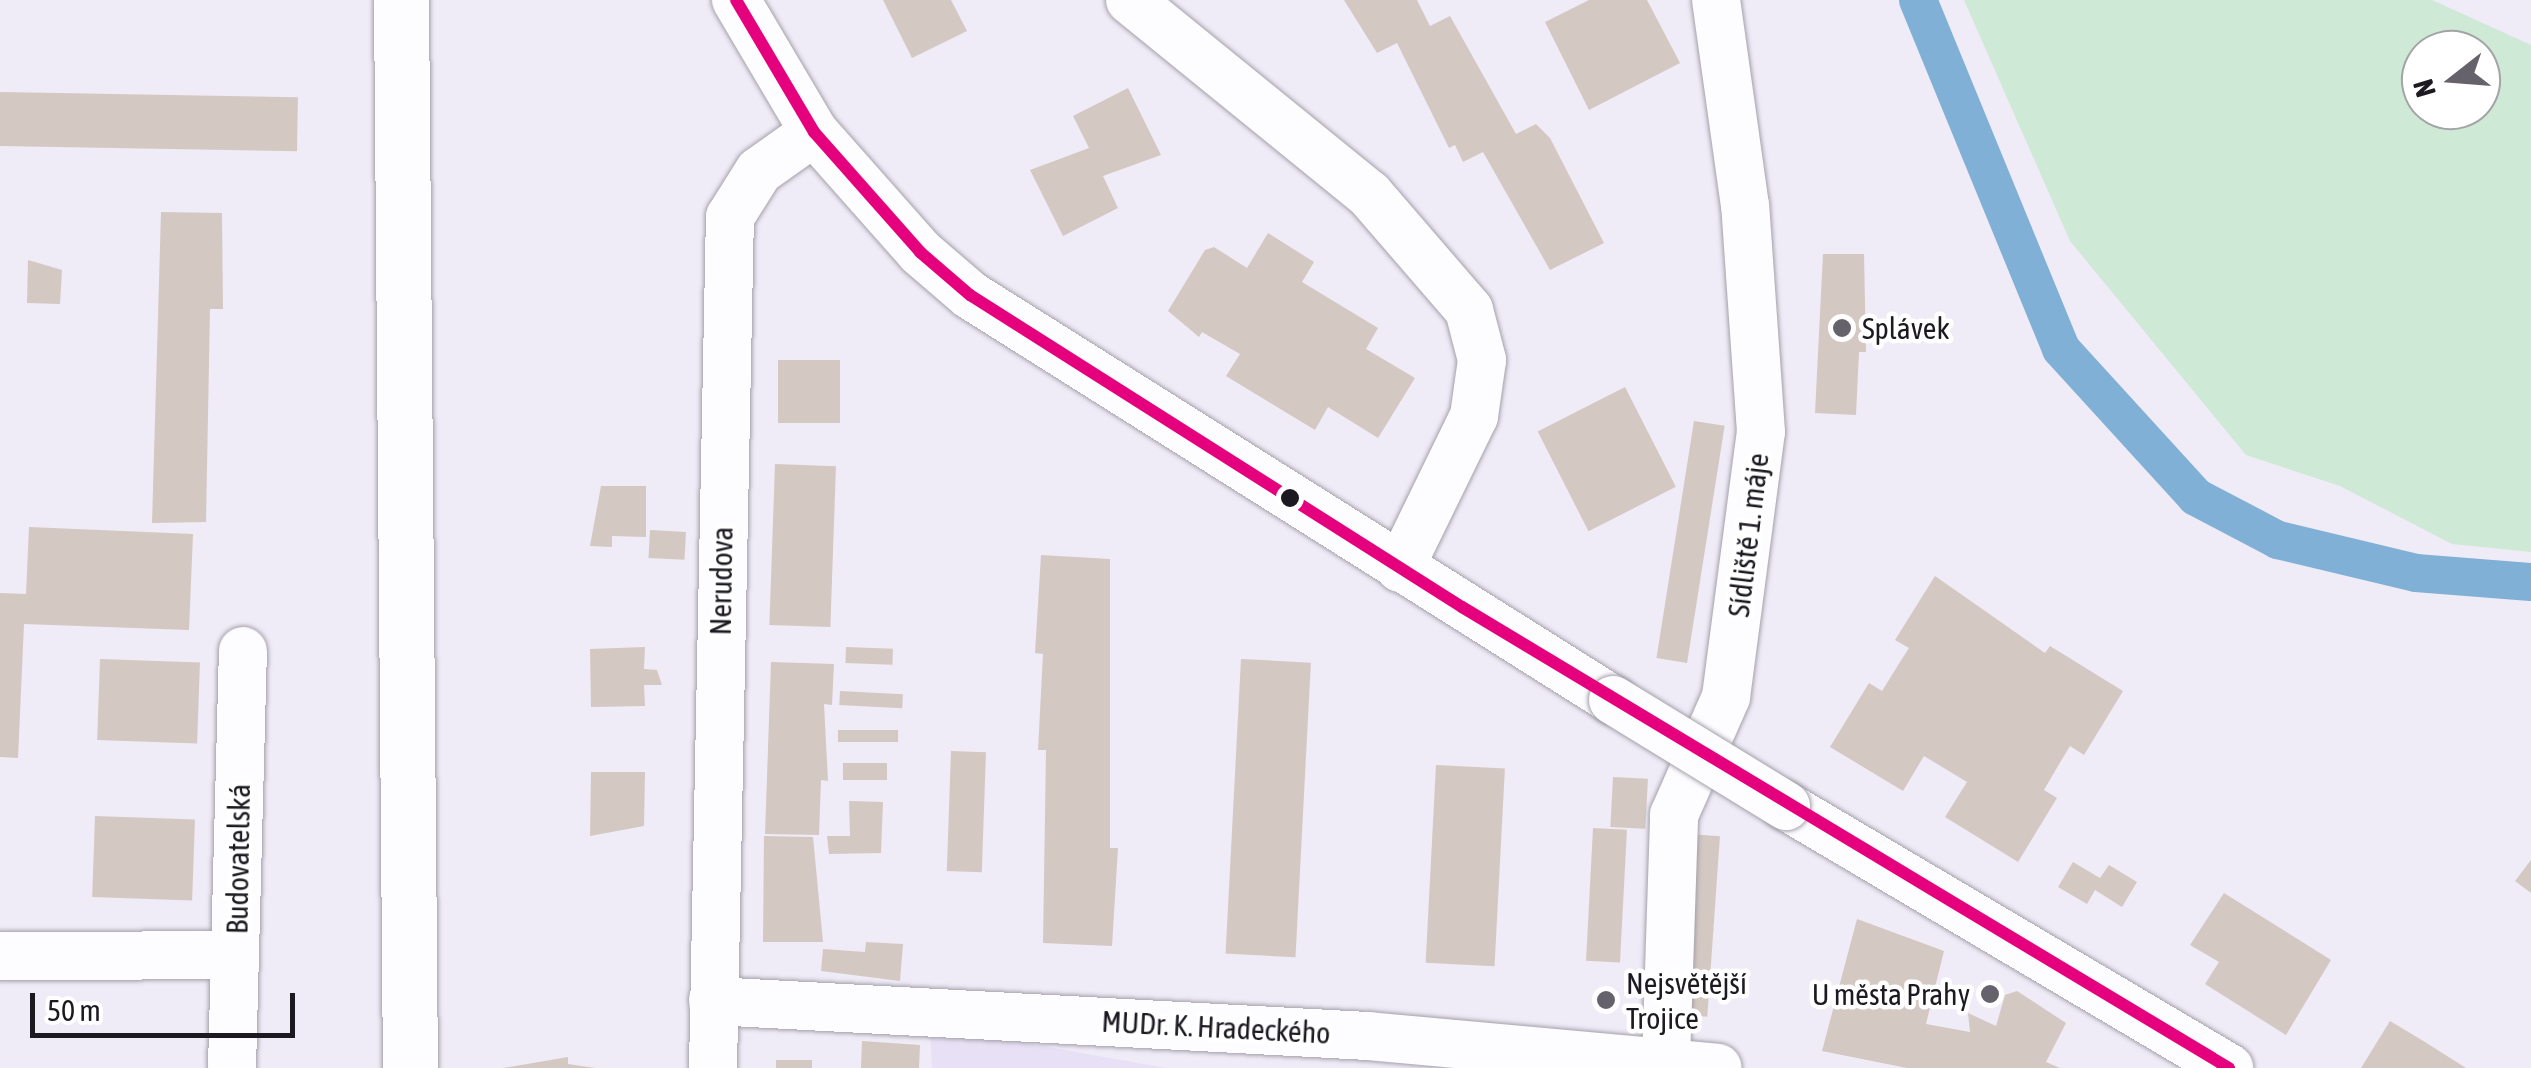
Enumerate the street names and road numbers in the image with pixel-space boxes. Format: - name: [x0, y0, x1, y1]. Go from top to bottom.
- street label: Sídliště 1. máje: [1720, 451, 1776, 619]
- street label: Nerudova: [702, 526, 740, 636]
- street label: Budovatelská: [219, 784, 257, 934]
- street label: MUDr. K. Hradeckého: [1101, 1003, 1331, 1051]

